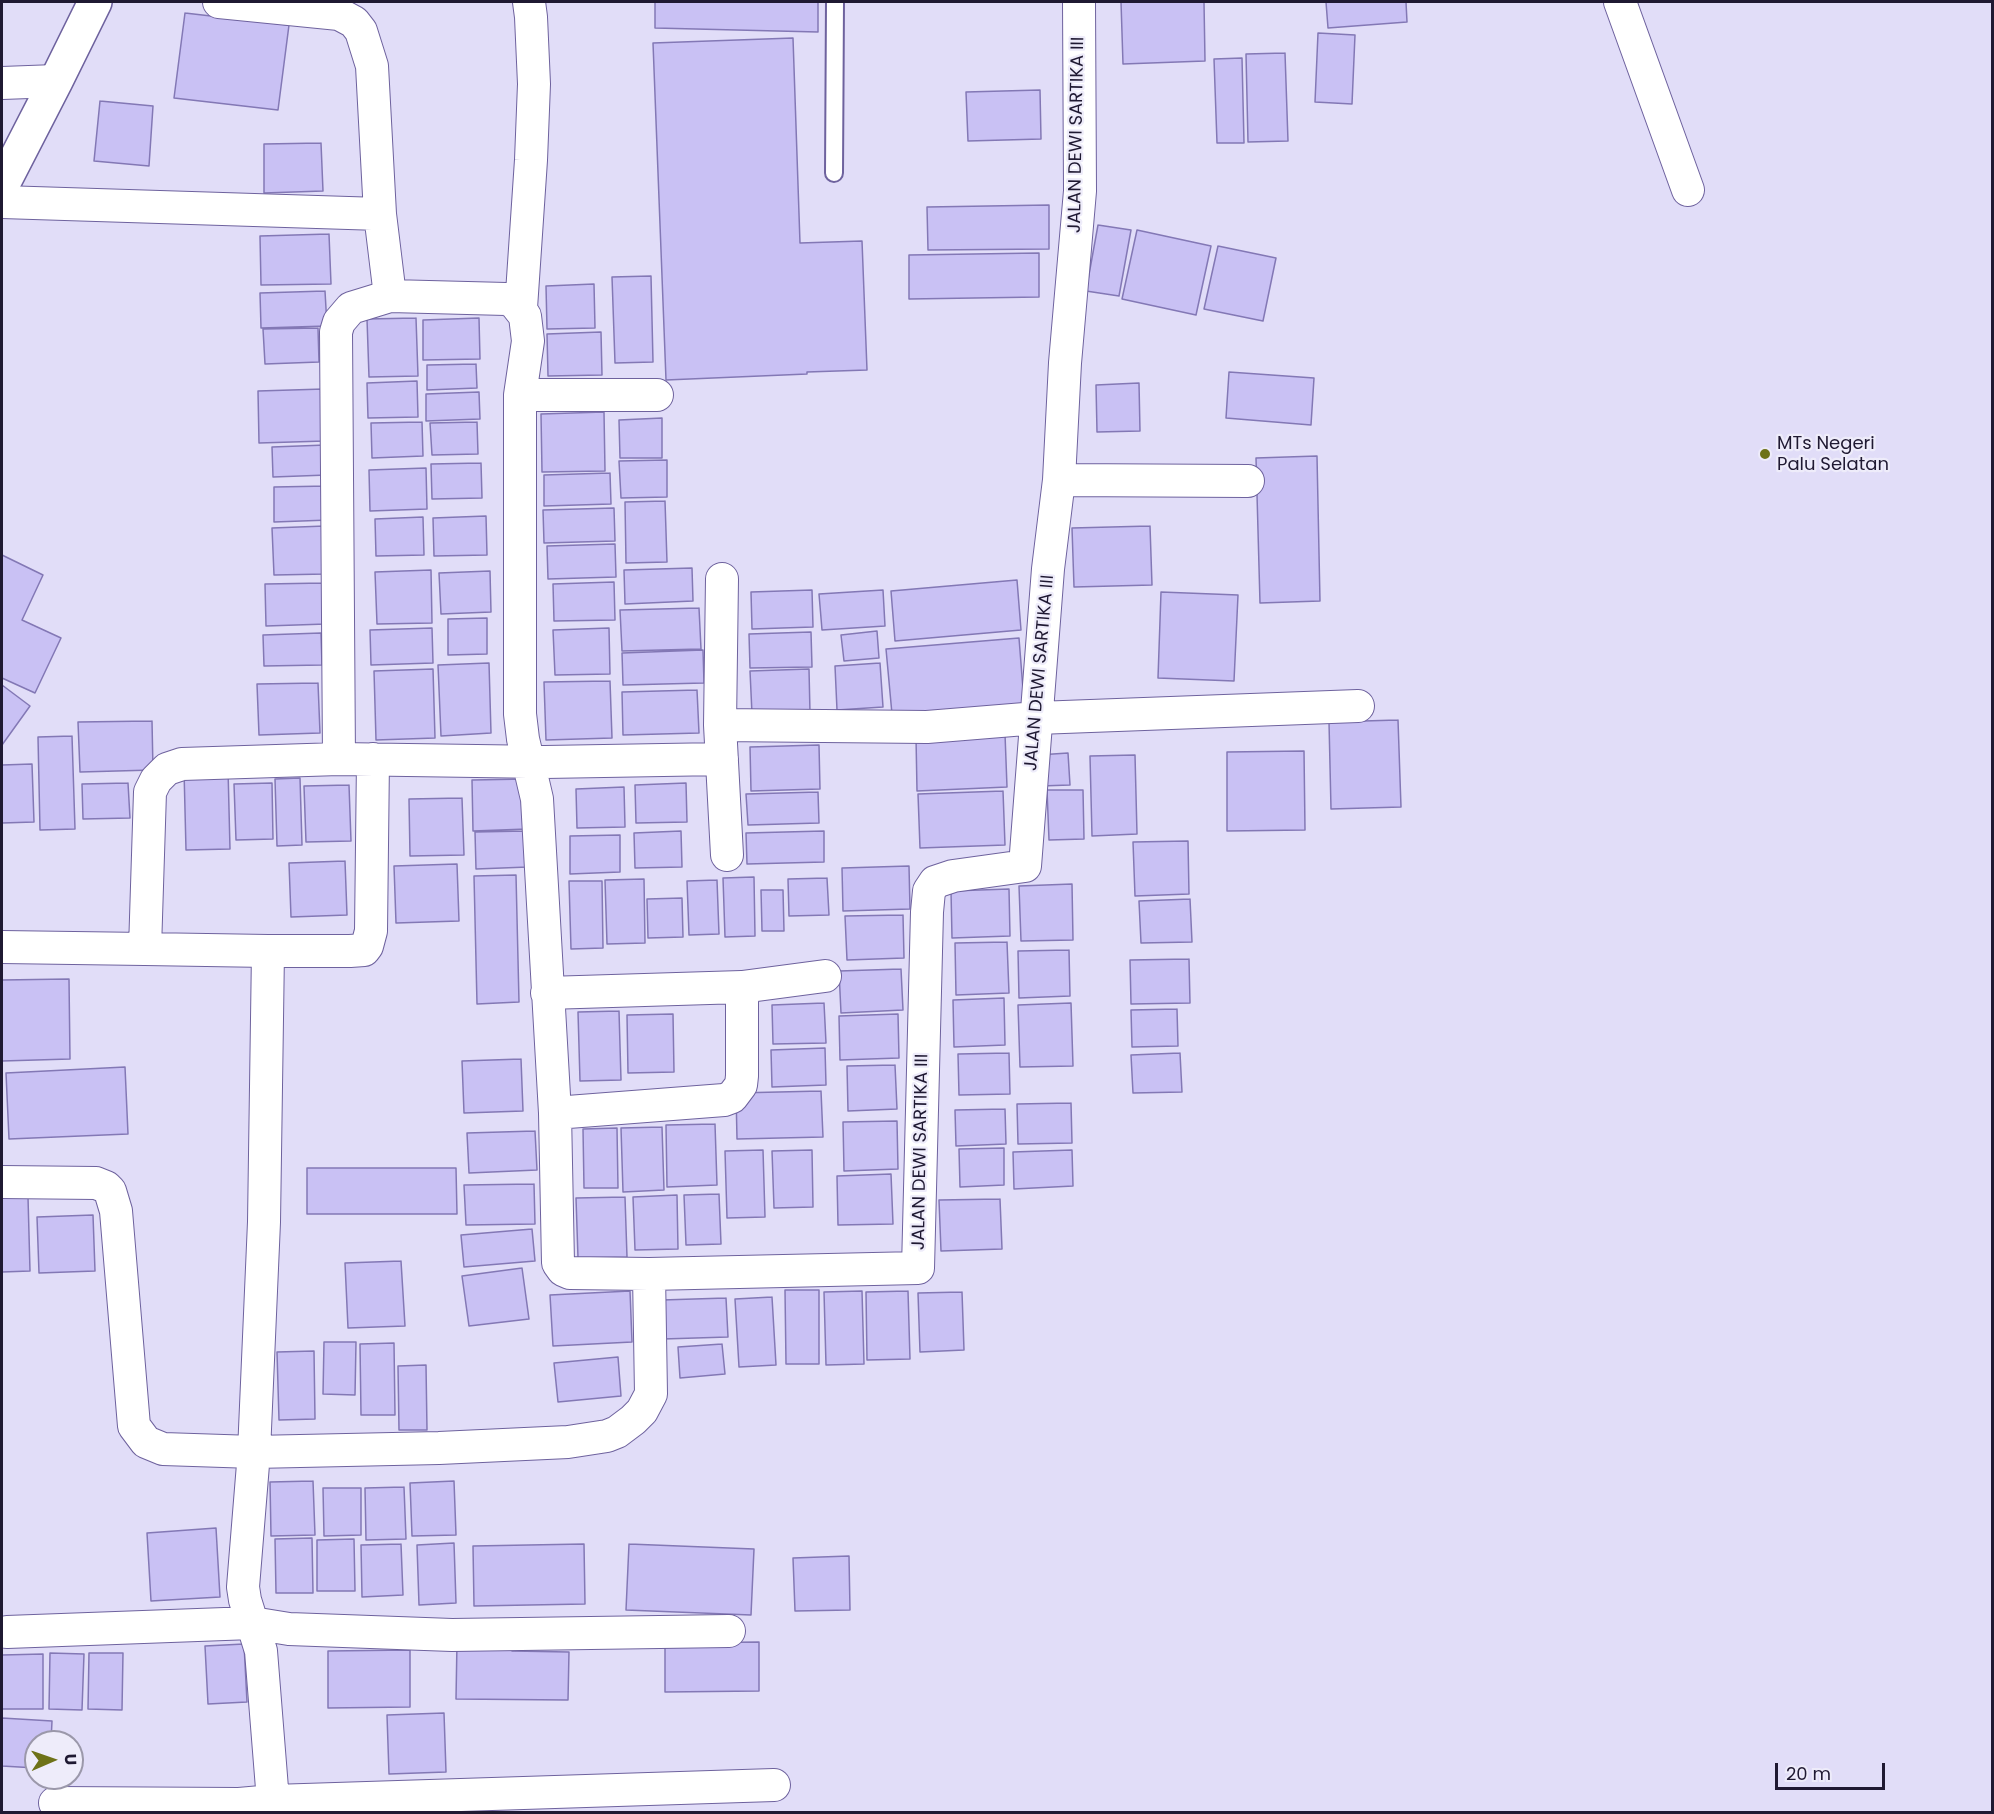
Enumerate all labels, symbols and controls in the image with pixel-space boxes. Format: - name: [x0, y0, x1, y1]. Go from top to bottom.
- street label: JALAN DEWI SARTIKA III: [1064, 37, 1090, 233]
- place label: MTs Negeri Palu Selatan: [1777, 433, 1889, 476]
- marker: MTs Negeri Palu Selatan: [1758, 447, 1772, 461]
- street label: JALAN DEWI SARTIKA III: [1021, 574, 1059, 772]
- street label: JALAN DEWI SARTIKA III: [908, 1054, 934, 1250]
- north arrow: [24, 1730, 84, 1790]
- scale bar: [1778, 1751, 1888, 1789]
- text: U: [59, 1753, 82, 1765]
- text: 20 m: [1786, 1761, 1831, 1786]

